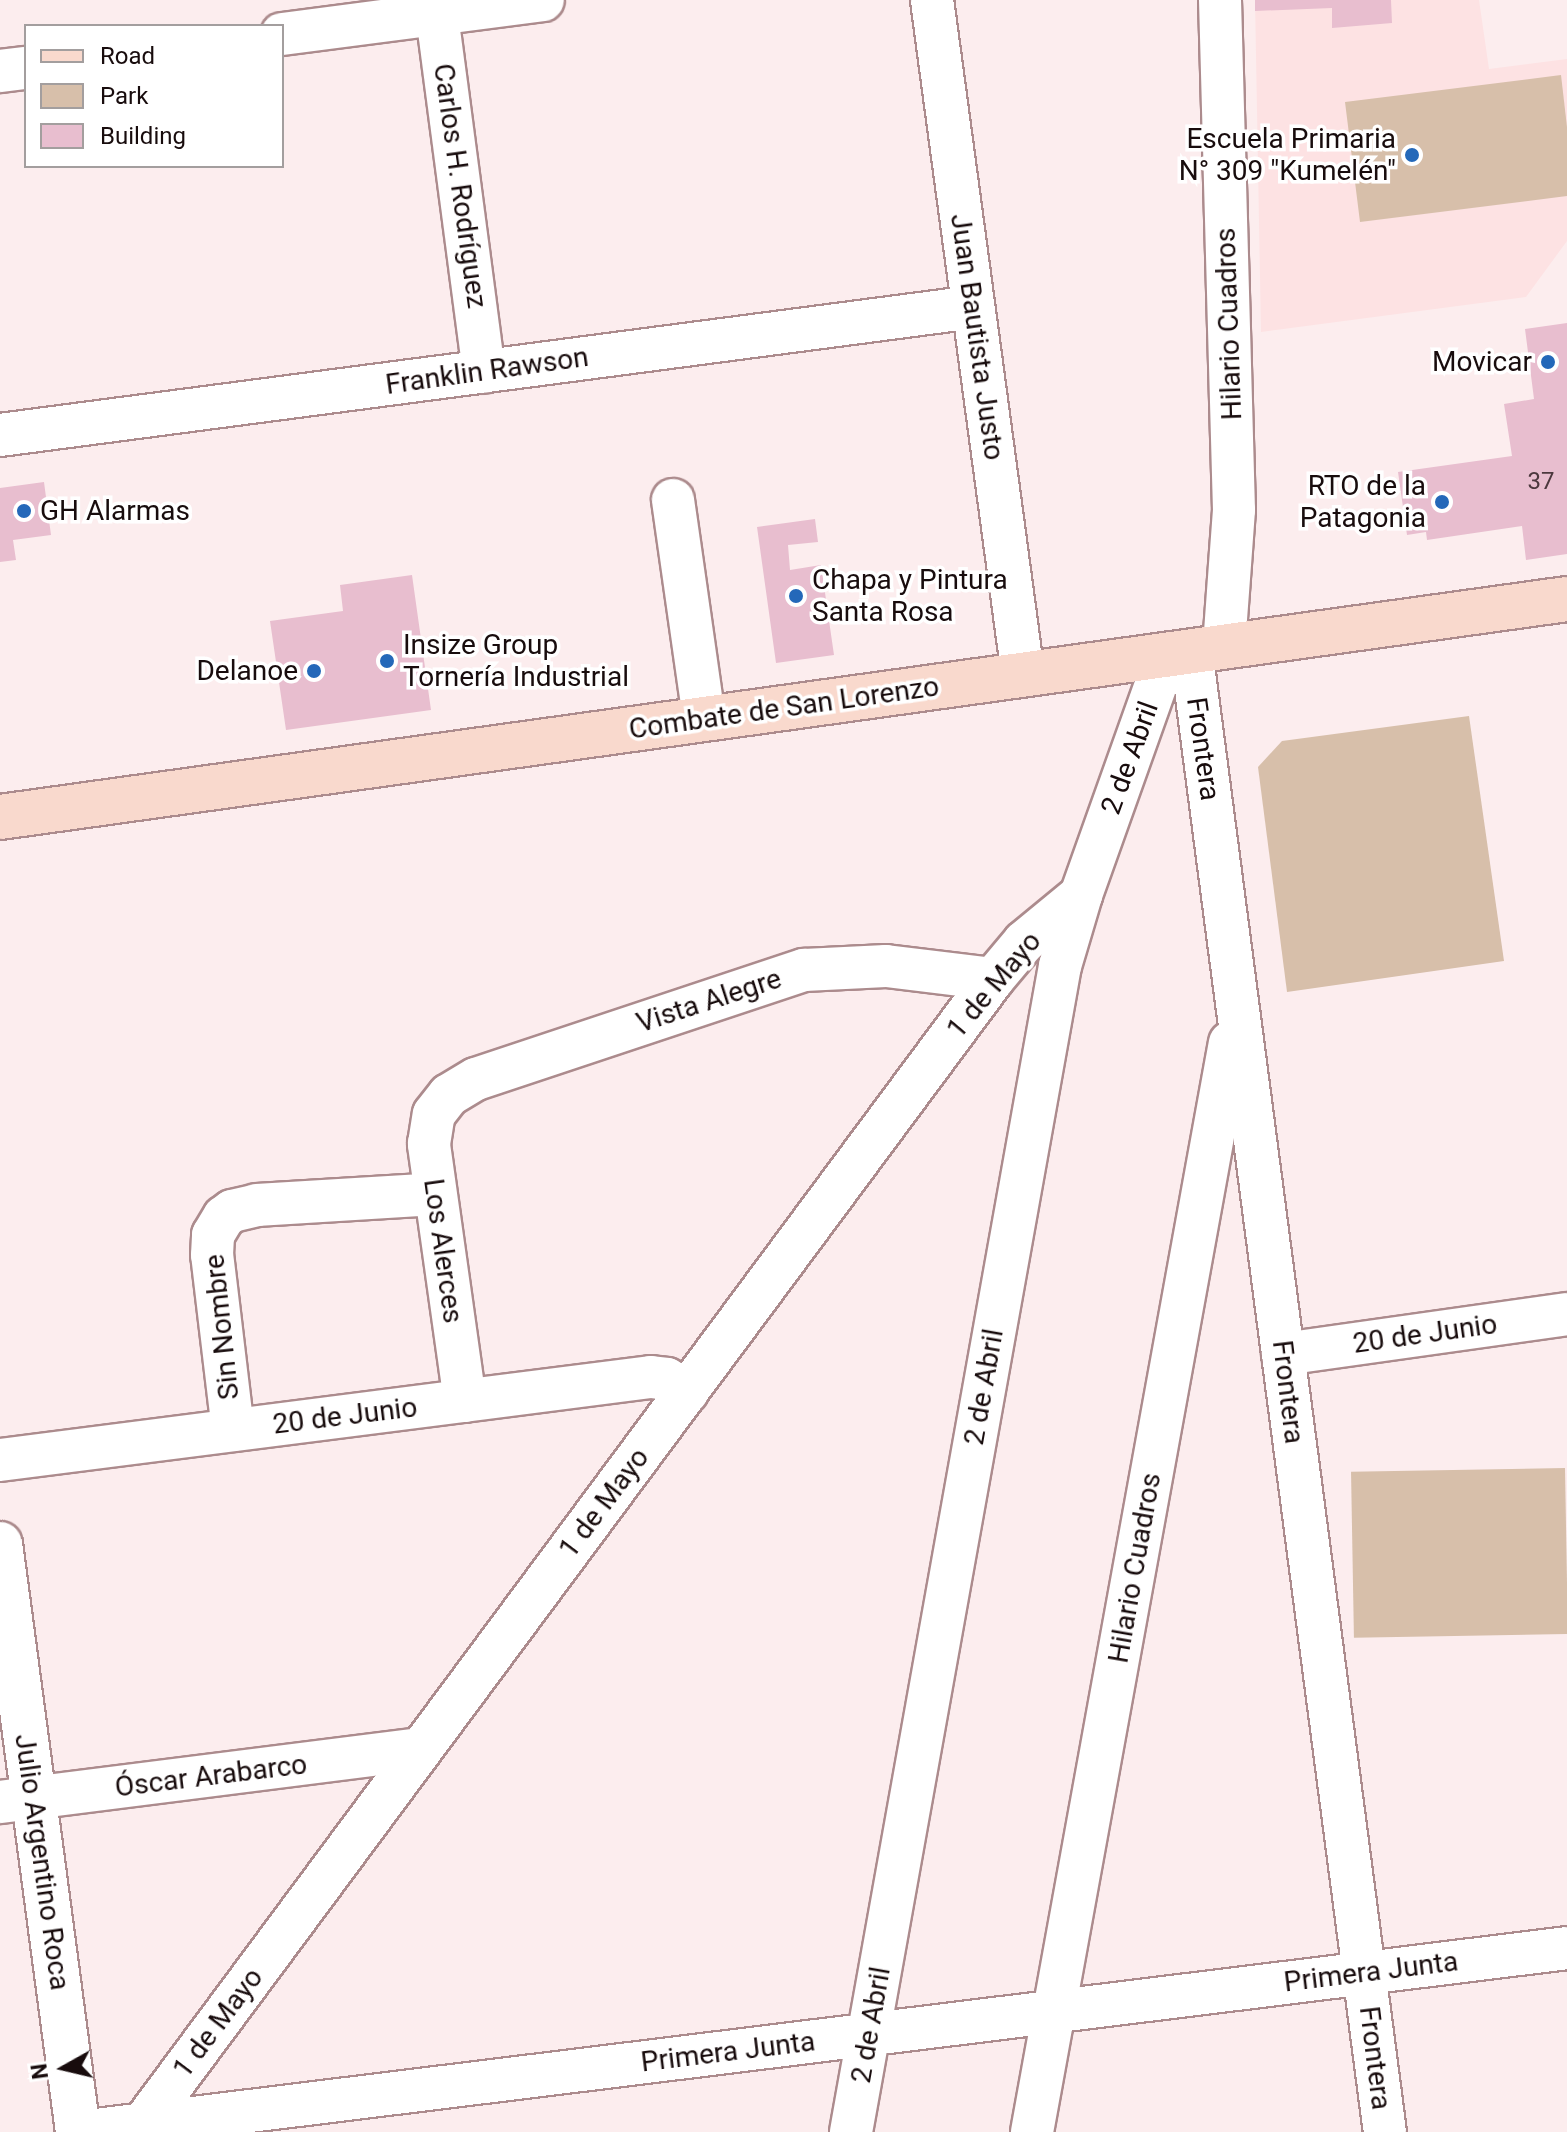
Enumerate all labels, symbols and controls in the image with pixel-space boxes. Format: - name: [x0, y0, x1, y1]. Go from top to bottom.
- legend: [24, 24, 284, 168]
- text: Road: [100, 42, 155, 70]
- street label: Carlos H. Rodríguez: [426, 61, 494, 311]
- text: Park: [100, 82, 148, 110]
- text: Building: [100, 122, 186, 150]
- place label: Escuela Primaria N° 309 "Kumelén": [1179, 122, 1396, 188]
- marker: Escuela Primaria N° 309 "Kumelén": [1403, 146, 1421, 164]
- street label: Juan Bautista Justo: [943, 212, 1011, 462]
- street label: Hilario Cuadros: [1209, 227, 1249, 421]
- street label: Franklin Rawson: [383, 340, 591, 402]
- place label: Movicar: [1432, 345, 1532, 379]
- marker: Movicar: [1539, 353, 1557, 371]
- house number: 37: [1528, 468, 1554, 496]
- place label: RTO de la Patagonia: [1300, 469, 1426, 535]
- marker: RTO de la Patagonia: [1433, 493, 1451, 511]
- place label: GH Alarmas: [40, 494, 190, 528]
- marker: GH Alarmas: [15, 502, 33, 520]
- place label: Chapa y Pintura Santa Rosa: [812, 563, 1008, 629]
- marker: Chapa y Pintura Santa Rosa: [787, 587, 805, 605]
- place label: Insize Group Tornería Industrial: [403, 628, 629, 694]
- marker: Insize Group Tornería Industrial: [378, 652, 396, 670]
- place label: Delanoe: [196, 654, 298, 688]
- marker: Delanoe: [305, 662, 323, 680]
- street label: Combate de San Lorenzo: [627, 670, 941, 746]
- street label: Frontera: [1179, 695, 1227, 803]
- street label: 2 de Abril: [1094, 697, 1166, 819]
- street label: 1 de Mayo: [940, 925, 1048, 1045]
- street label: Vista Alegre: [632, 962, 786, 1040]
- street label: Los Alerces: [416, 1177, 470, 1325]
- street label: Sin Nombre: [198, 1253, 246, 1401]
- street label: 20 de Junio: [1351, 1307, 1499, 1361]
- street label: 2 de Abril: [957, 1326, 1011, 1448]
- street label: Frontera: [1265, 1338, 1311, 1446]
- street label: 20 de Junio: [271, 1390, 419, 1442]
- street label: 1 de Mayo: [552, 1441, 656, 1565]
- street label: Hilario Cuadros: [1102, 1470, 1168, 1666]
- street label: Julio Argentino Roca: [7, 1732, 77, 1992]
- street label: Óscar Arabarco: [113, 1748, 309, 1804]
- street label: Primera Junta: [1282, 1945, 1460, 1999]
- street label: 1 de Mayo: [166, 1961, 270, 2085]
- street label: 2 de Abril: [844, 1964, 898, 2086]
- street label: Frontera: [1352, 2004, 1398, 2112]
- street label: Primera Junta: [639, 2025, 817, 2079]
- north arrow: [24, 2028, 104, 2108]
- text: N: [26, 2062, 53, 2081]

